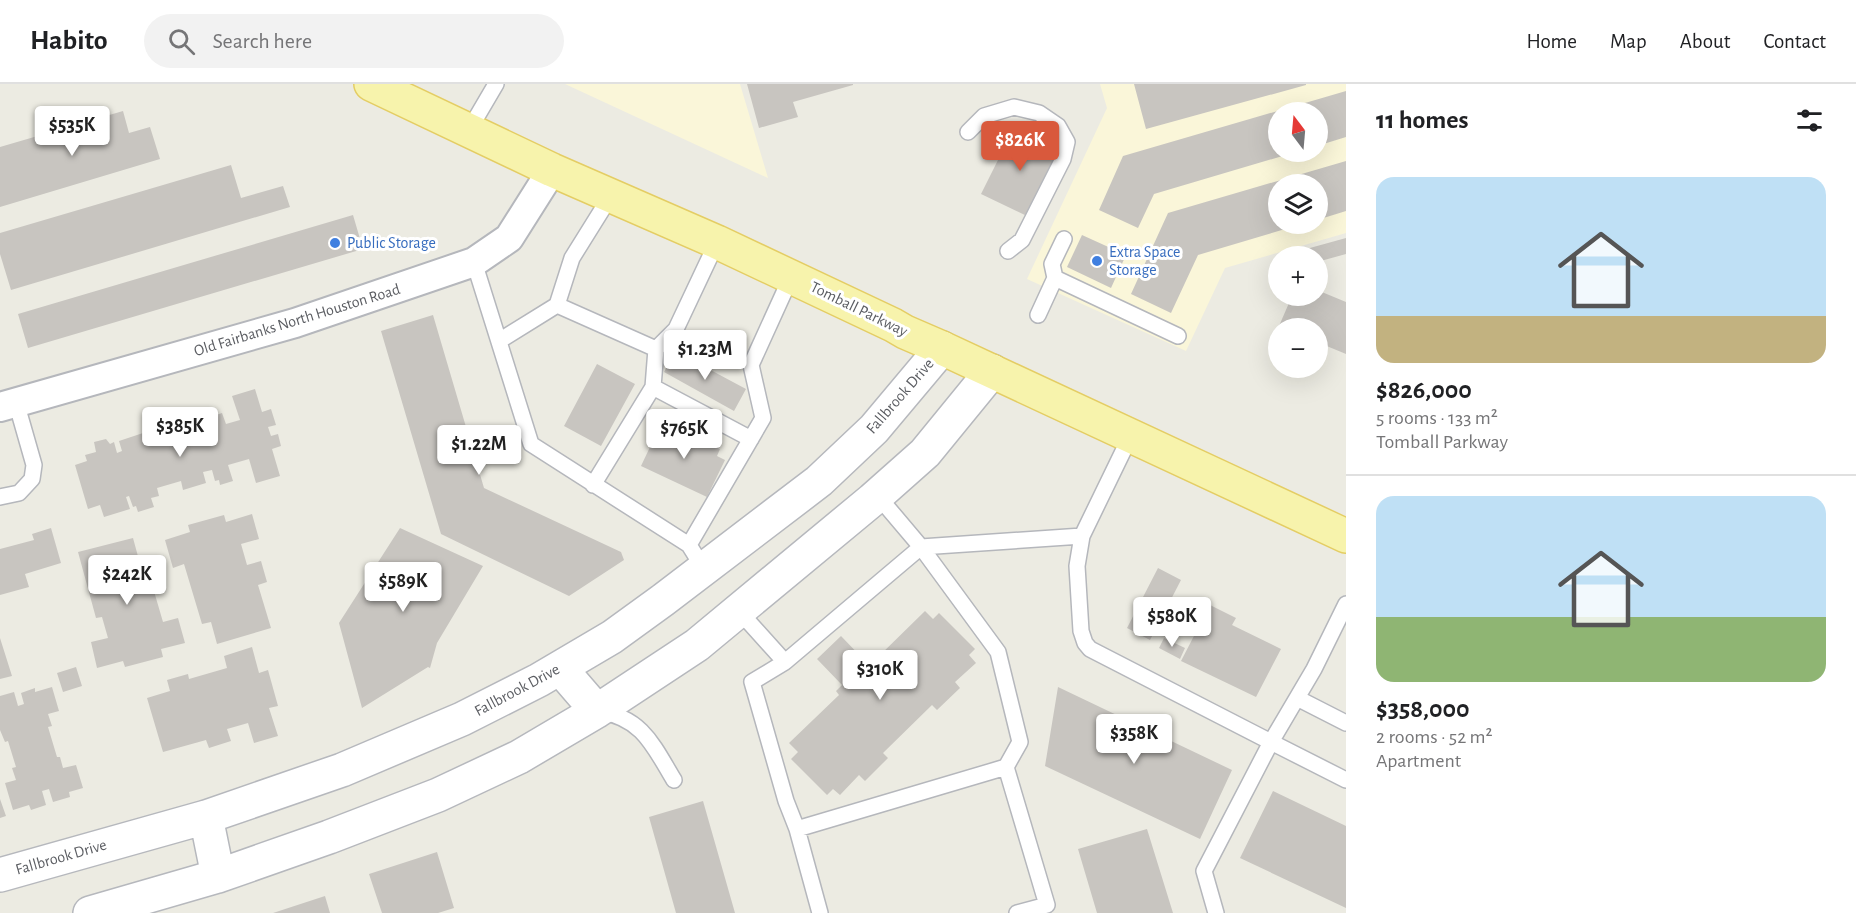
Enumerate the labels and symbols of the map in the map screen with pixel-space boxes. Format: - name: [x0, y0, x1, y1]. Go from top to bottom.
- north arrow: [1268, 102, 1328, 162]
- pin: $535K: [30, 106, 114, 157]
- pin: $826K: [978, 121, 1062, 172]
- place label: Public Storage: [347, 235, 436, 251]
- marker: Public Storage: [328, 236, 342, 250]
- place label: Extra Space Storage: [1109, 244, 1180, 278]
- marker: Extra Space Storage: [1090, 254, 1104, 268]
- street label: Tomball Parkway: [808, 279, 910, 340]
- street label: Old Fairbanks North Houston Road: [192, 281, 402, 359]
- pin: $1.23M: [656, 330, 754, 381]
- street label: Fallbrook Drive: [863, 355, 937, 437]
- pin: $385K: [138, 407, 222, 458]
- pin: $765K: [642, 409, 726, 460]
- pin: $1.22M: [430, 425, 528, 476]
- pin: $242K: [85, 555, 169, 606]
- pin: $589K: [361, 562, 445, 613]
- pin: $580K: [1130, 597, 1214, 648]
- pin: $310K: [838, 650, 922, 701]
- street label: Fallbrook Drive: [472, 661, 562, 719]
- pin: $358K: [1092, 714, 1176, 765]
- street label: Fallbrook Drive: [14, 836, 108, 878]

